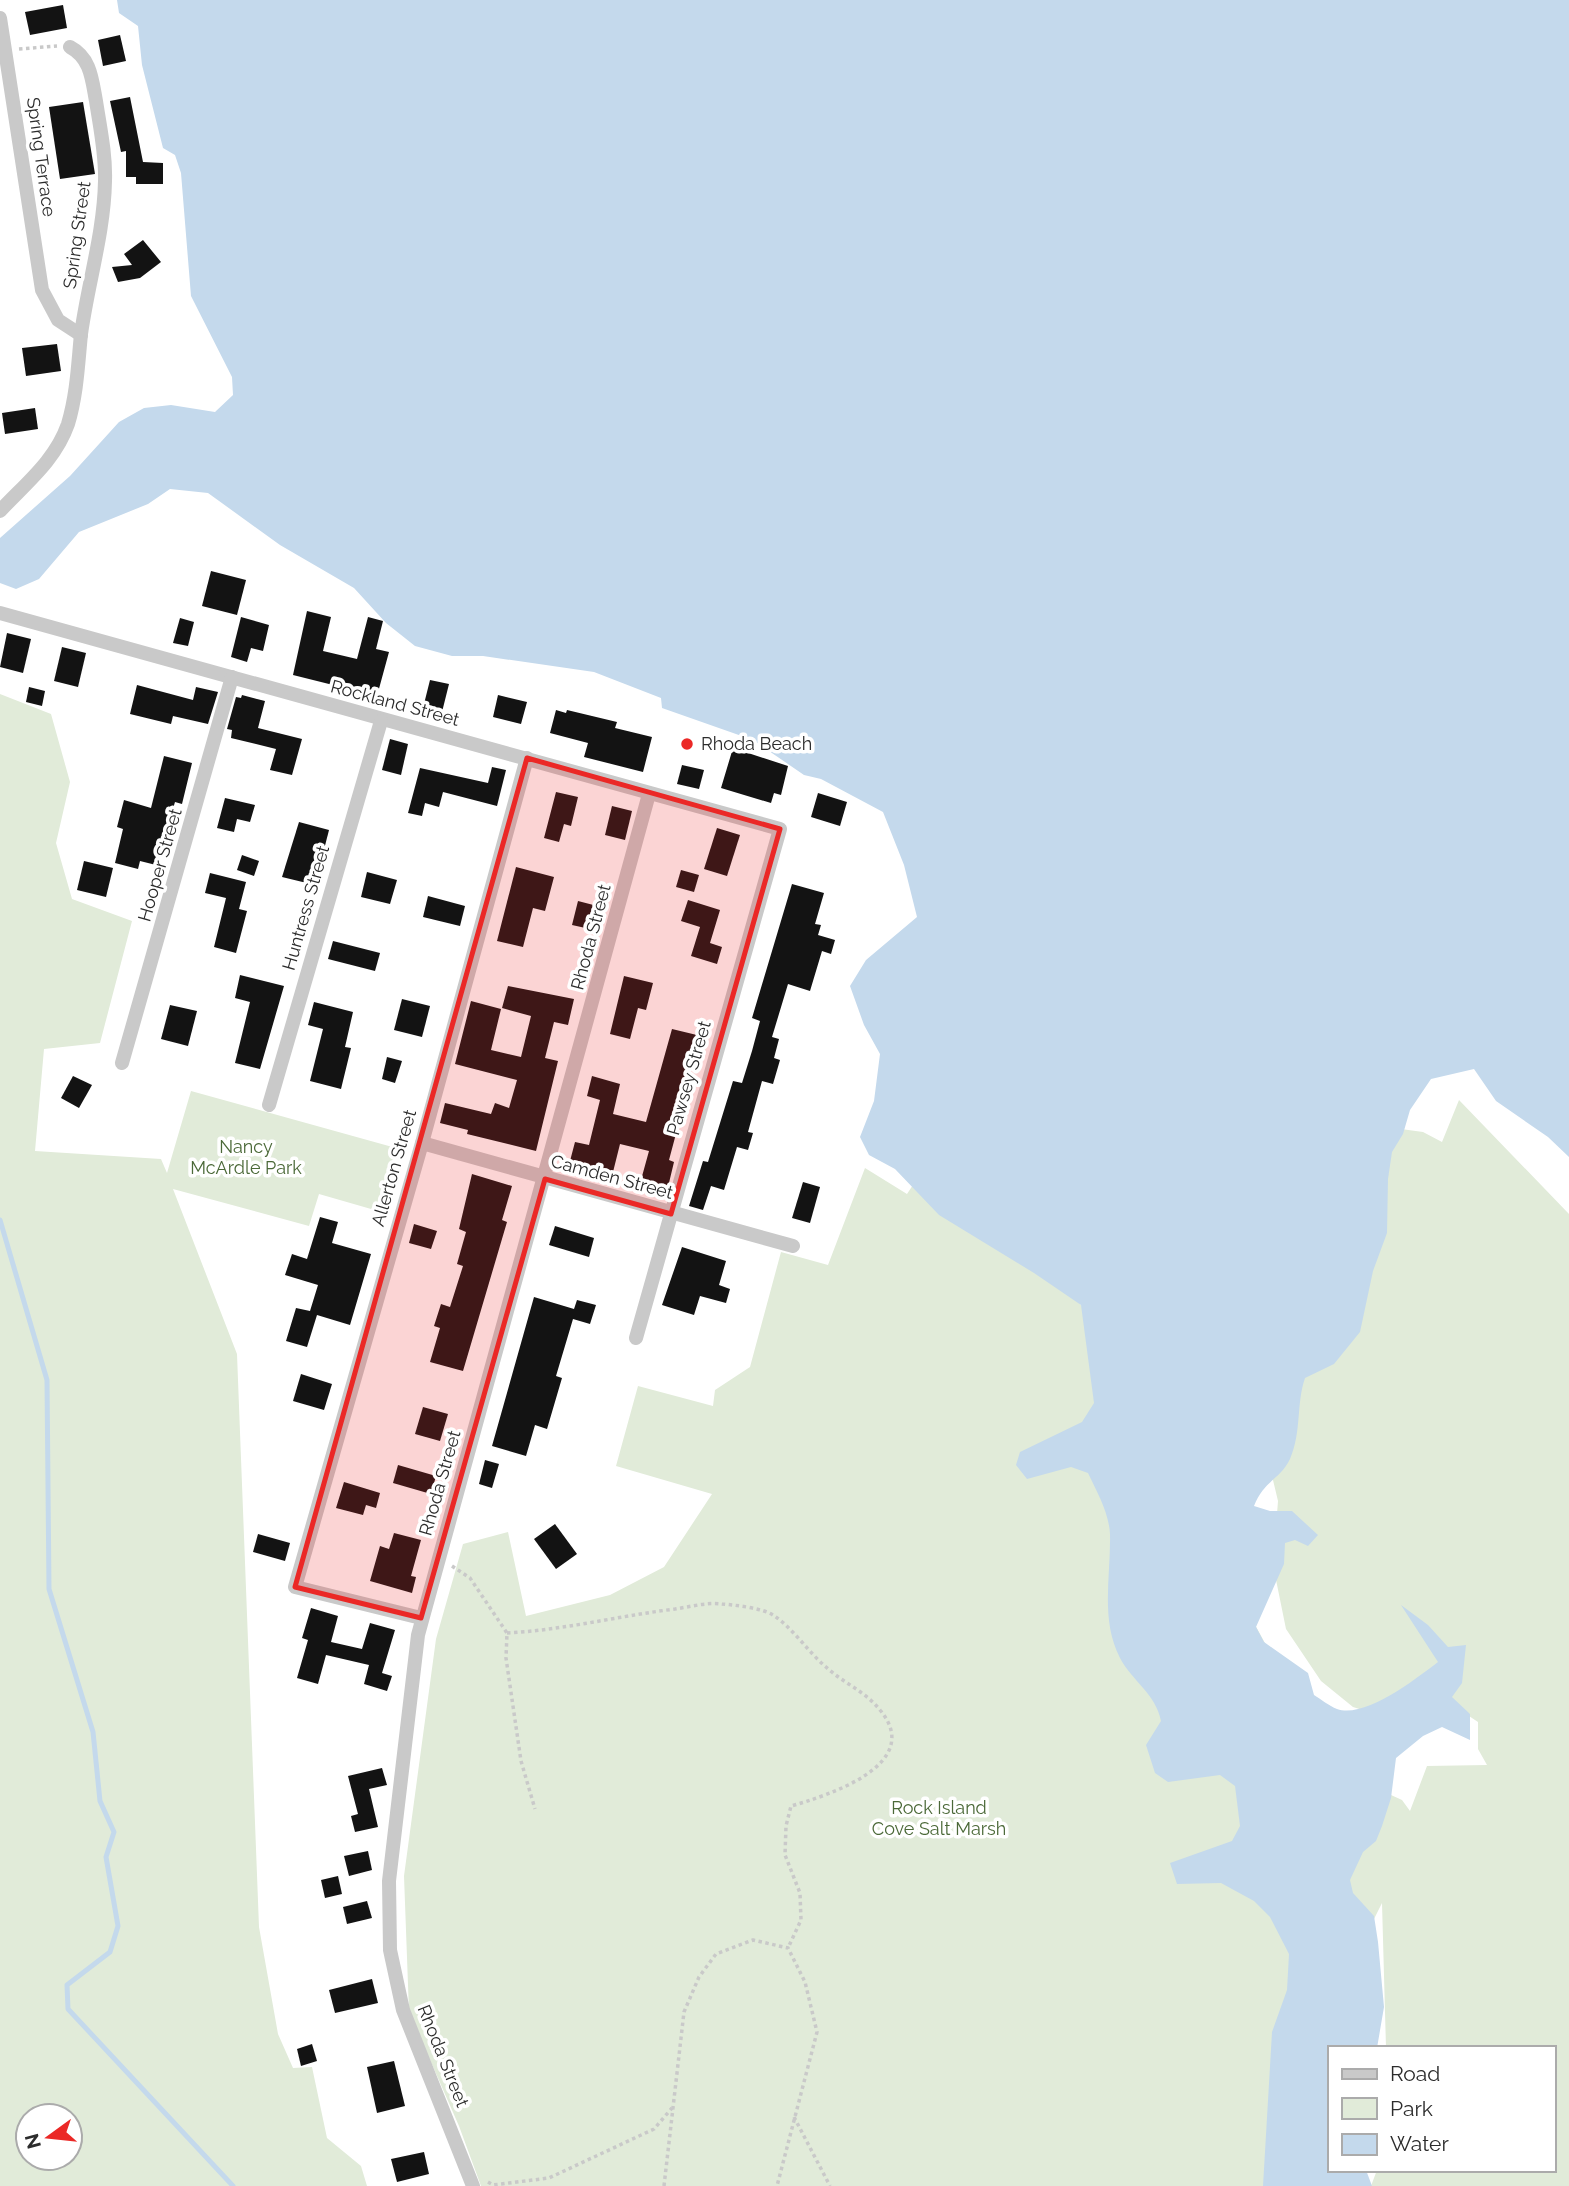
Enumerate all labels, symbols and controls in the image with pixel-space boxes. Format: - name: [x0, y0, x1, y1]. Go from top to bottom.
- street label: Spring Terrace: [23, 96, 60, 218]
- street label: Spring Street: [59, 180, 94, 290]
- street label: Rockland Street: [328, 675, 462, 730]
- place label: Rhoda Beach: [701, 733, 812, 754]
- marker: Rhoda Beach: [679, 736, 695, 752]
- street label: Hooper Street: [133, 806, 186, 924]
- street label: Huntress Street: [278, 843, 333, 973]
- street label: Rhoda Street: [566, 882, 615, 992]
- street label: Pawsey Street: [662, 1018, 715, 1137]
- street label: Allerton Street: [367, 1107, 420, 1229]
- park label: Nancy McArdle Park: [190, 1136, 302, 1178]
- street label: Camden Street: [549, 1150, 675, 1203]
- street label: Rhoda Street: [414, 1428, 465, 1538]
- park label: Rock Island Cove Salt Marsh: [872, 1797, 1006, 1839]
- street label: Rhoda Street: [413, 2002, 474, 2110]
- legend: [1328, 2046, 1555, 2172]
- text: Road: [1390, 2061, 1440, 2086]
- text: Park: [1390, 2096, 1433, 2121]
- north arrow: [14, 2102, 84, 2172]
- text: Water: [1390, 2131, 1449, 2156]
- text: N: [20, 2132, 45, 2151]

